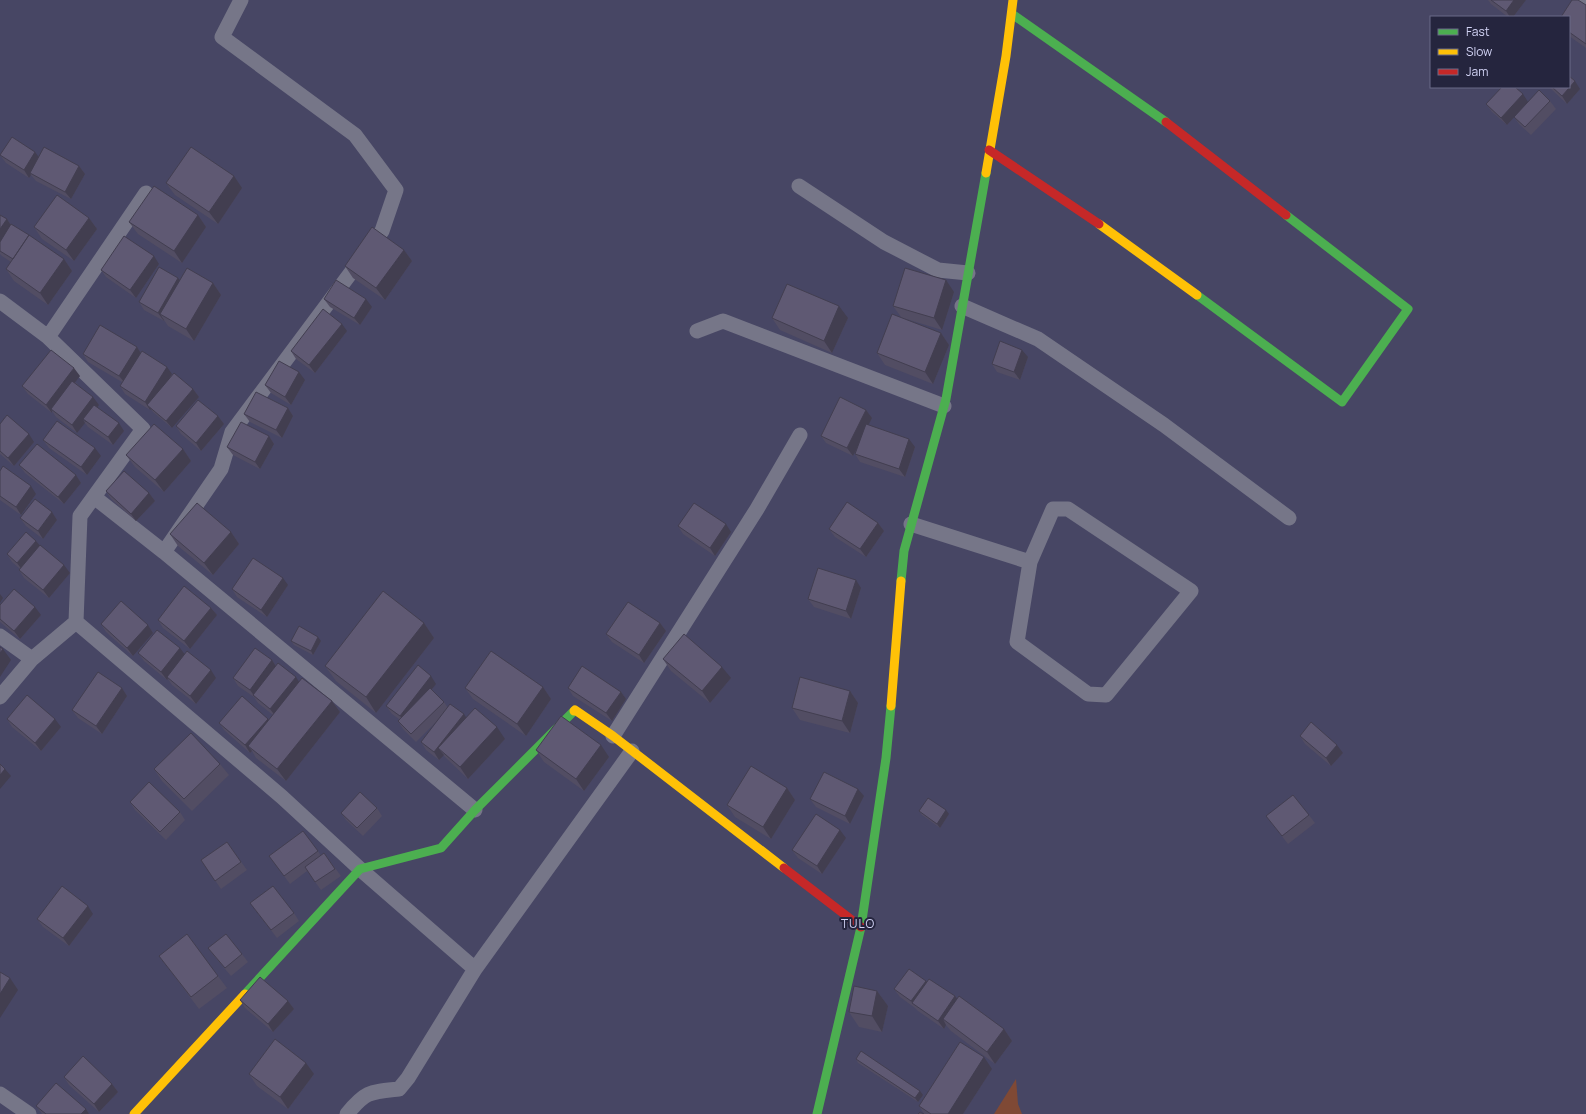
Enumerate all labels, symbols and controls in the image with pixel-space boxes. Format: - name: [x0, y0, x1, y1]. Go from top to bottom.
- legend: [1430, 16, 1570, 88]
- text: Fast: [1466, 23, 1490, 40]
- text: Slow: [1466, 43, 1492, 60]
- text: Jam: [1466, 63, 1488, 80]
- district label: TULO: [841, 915, 875, 932]

